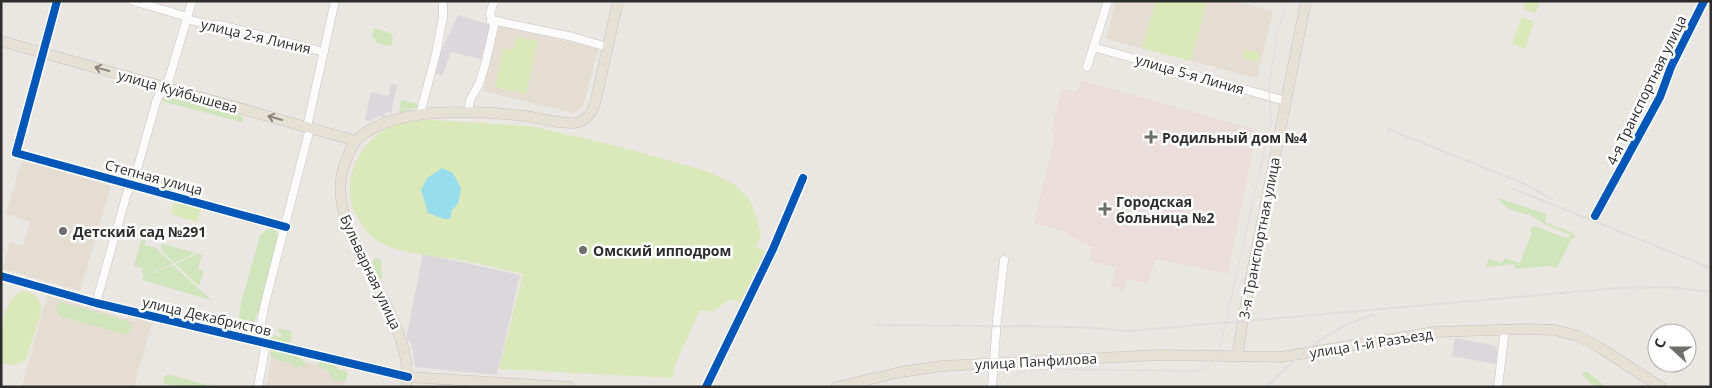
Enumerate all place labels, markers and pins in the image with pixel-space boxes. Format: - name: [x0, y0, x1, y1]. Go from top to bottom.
- place label: Родильный дом №4: [1162, 128, 1307, 147]
- marker: Родильный дом №4: [1144, 130, 1158, 144]
- place label: Городская больница №2: [1116, 192, 1214, 227]
- marker: Городская больница №2: [1098, 202, 1112, 216]
- place label: Детский сад №291: [73, 222, 206, 241]
- marker: Детский сад №291: [57, 225, 69, 237]
- place label: Омский ипподром: [593, 241, 731, 260]
- marker: Омский ипподром: [577, 244, 589, 256]

